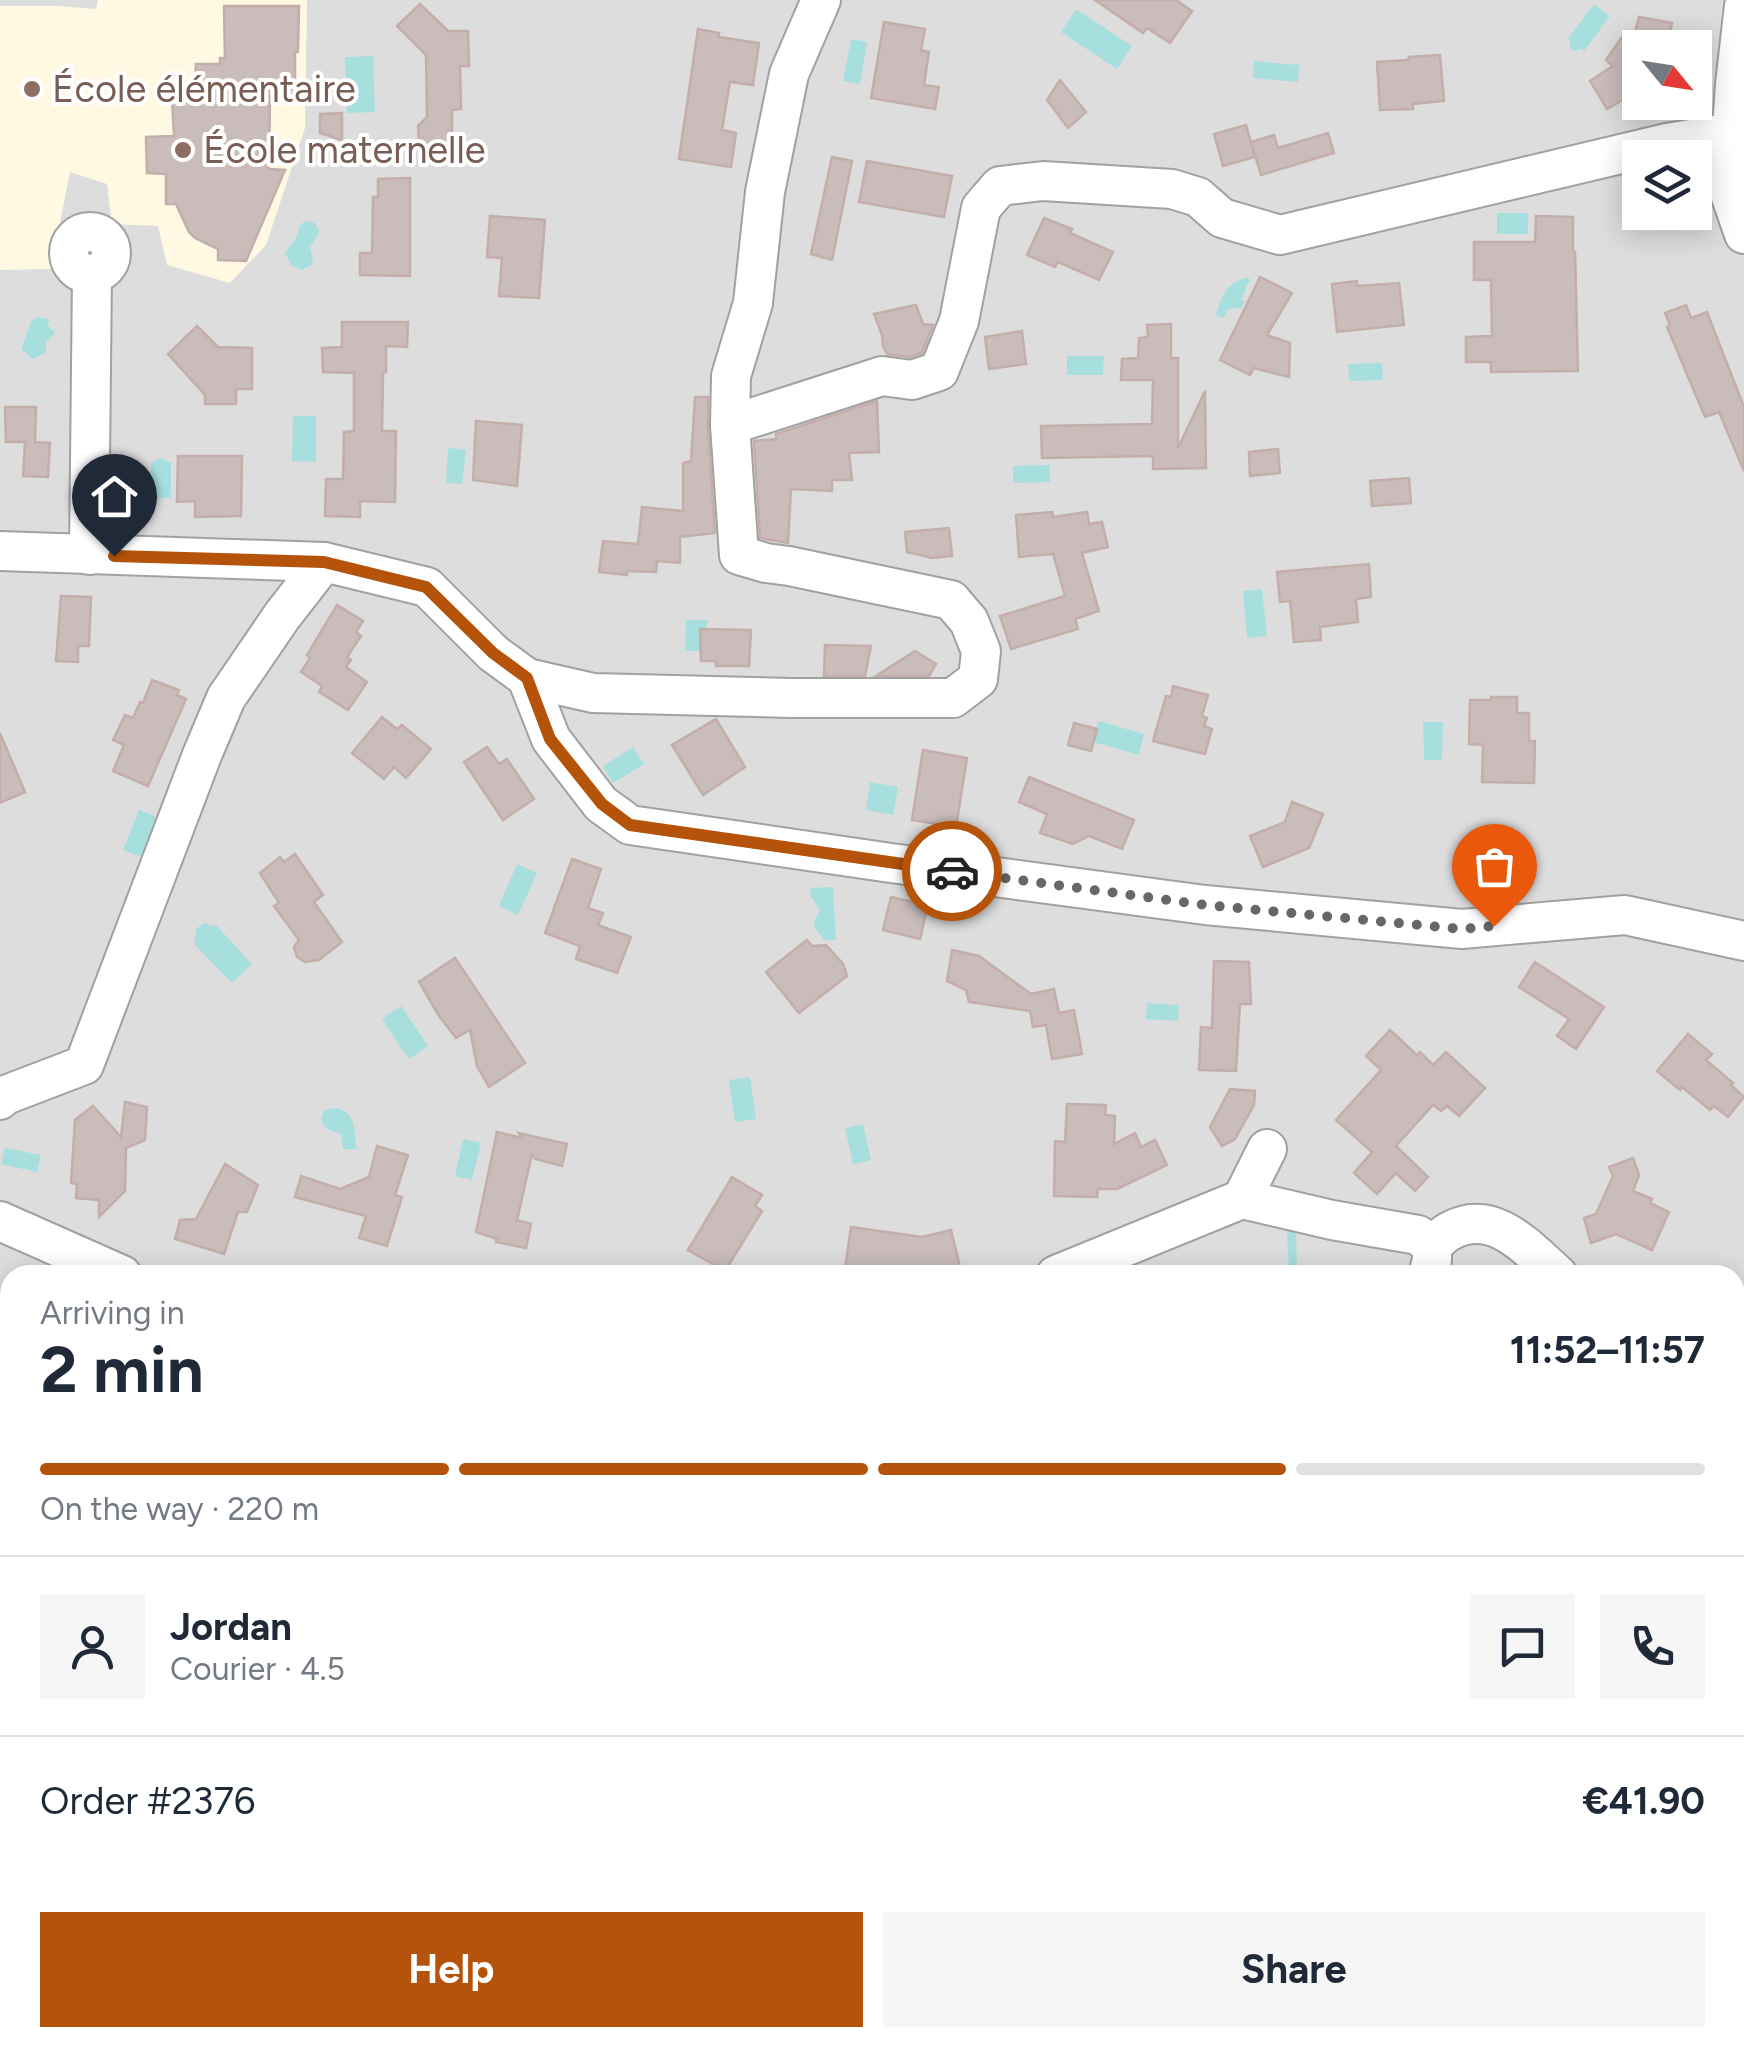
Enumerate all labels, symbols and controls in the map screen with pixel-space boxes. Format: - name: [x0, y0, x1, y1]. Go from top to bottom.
- north arrow: [1622, 30, 1712, 120]
- map controls: [1622, 30, 1712, 230]
- place label: École élémentaire: [52, 66, 356, 112]
- marker: École élémentaire: [21, 78, 43, 100]
- place label: École maternelle: [203, 127, 486, 173]
- marker: École maternelle: [172, 139, 194, 161]
- button: layers: [1622, 140, 1712, 230]
- pin: [72, 454, 157, 557]
- icon: home: [87, 469, 142, 524]
- courier: [902, 821, 1002, 921]
- pin: [1452, 824, 1537, 927]
- icon: bag: [1467, 839, 1522, 894]
- icon: car: [925, 844, 980, 899]
- text: Arriving in: [40, 1294, 185, 1332]
- text: 11:52–11:57: [1510, 1327, 1705, 1373]
- text: 2 min: [40, 1330, 204, 1408]
- text: On the way · 220 m: [40, 1490, 319, 1528]
- button: person: [40, 1594, 145, 1699]
- button: chat: [1470, 1594, 1575, 1699]
- button: phone: [1600, 1594, 1705, 1699]
- text: Jordan: [170, 1604, 292, 1650]
- text: Courier · 4.5: [170, 1650, 345, 1688]
- text: Order #2376: [40, 1778, 255, 1824]
- text: €41.90: [1582, 1778, 1705, 1824]
- button: Help: [40, 1912, 863, 2027]
- button: Share: [883, 1912, 1705, 2027]

